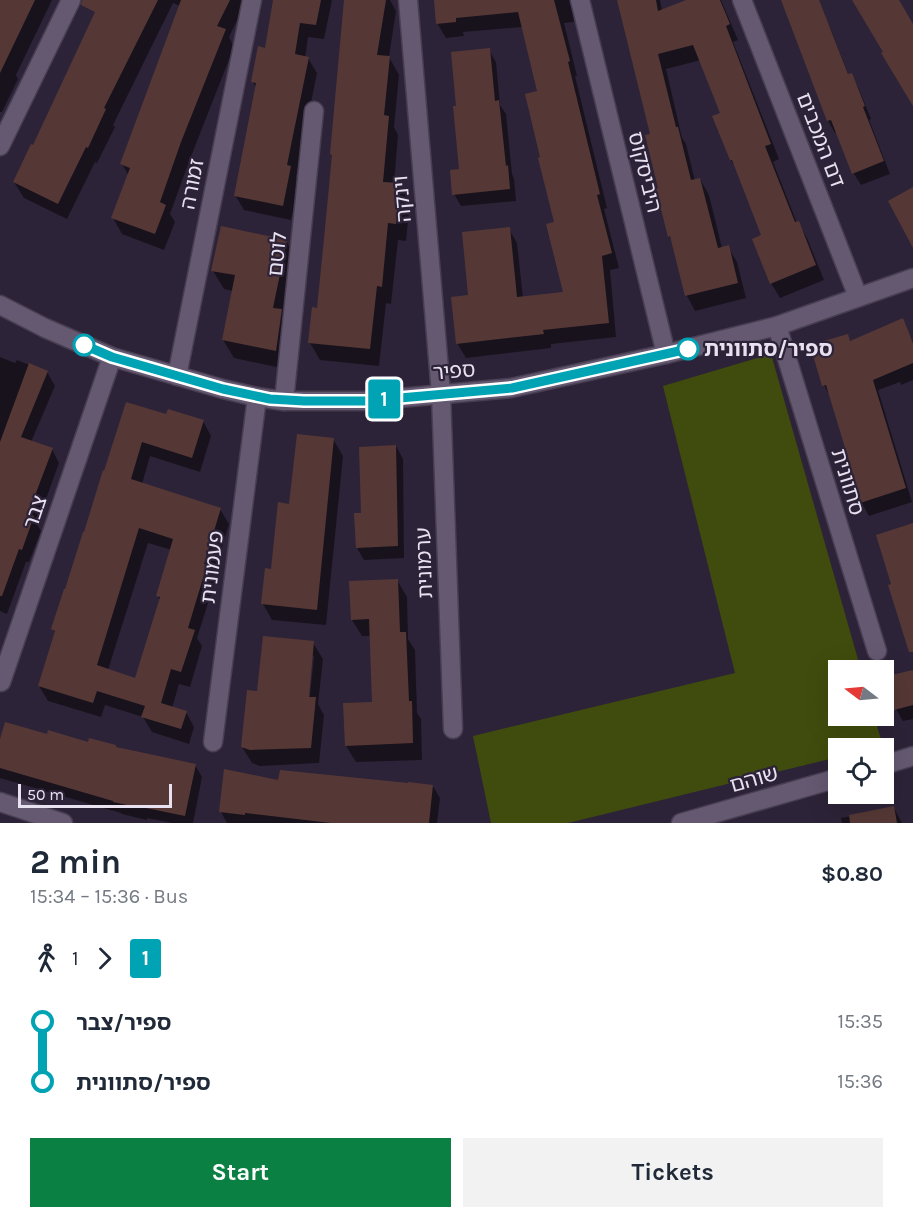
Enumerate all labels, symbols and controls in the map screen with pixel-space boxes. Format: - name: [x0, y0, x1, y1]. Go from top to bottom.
- street label: דם המכבים: [792, 89, 850, 191]
- street label: היביסקוס: [623, 129, 667, 215]
- street label: זמורה: [175, 157, 209, 211]
- street label: וינקה: [388, 175, 416, 223]
- street label: לוטם: [263, 231, 291, 277]
- unlabelled marker: [73, 334, 95, 356]
- place label: ספיר/סתוונית: [704, 337, 833, 361]
- marker: ספיר/סתוונית: [677, 338, 699, 360]
- street label: ספיר: [432, 357, 476, 385]
- line badge: 1: [364, 380, 404, 418]
- text: 1: [380, 387, 388, 411]
- street label: סתוונית: [827, 446, 869, 518]
- street label: צבר: [18, 492, 52, 532]
- street label: ערמונית: [411, 527, 437, 599]
- street label: פעמונית: [196, 529, 228, 605]
- north arrow: [828, 660, 894, 726]
- map controls: [828, 660, 894, 804]
- button: locate: [828, 738, 894, 804]
- street label: שוהם: [727, 761, 781, 797]
- scale bar: [18, 781, 172, 808]
- text: 50 m: [27, 785, 64, 804]
- text: 2 min: [30, 843, 121, 881]
- text: $0.80: [821, 861, 883, 887]
- text: 15:34 – 15:36 · Bus: [30, 885, 188, 908]
- icon: walk: [30, 942, 63, 975]
- icon: forward: [88, 942, 121, 975]
- text: 1: [142, 946, 149, 970]
- text: 1: [72, 947, 79, 970]
- text: ספיר/צבר: [76, 1010, 171, 1036]
- text: 15:35: [837, 1010, 883, 1033]
- text: ספיר/סתוונית: [76, 1070, 211, 1096]
- text: 15:36: [837, 1070, 883, 1093]
- button: Start: [30, 1138, 451, 1207]
- button: Tickets: [463, 1138, 883, 1207]

